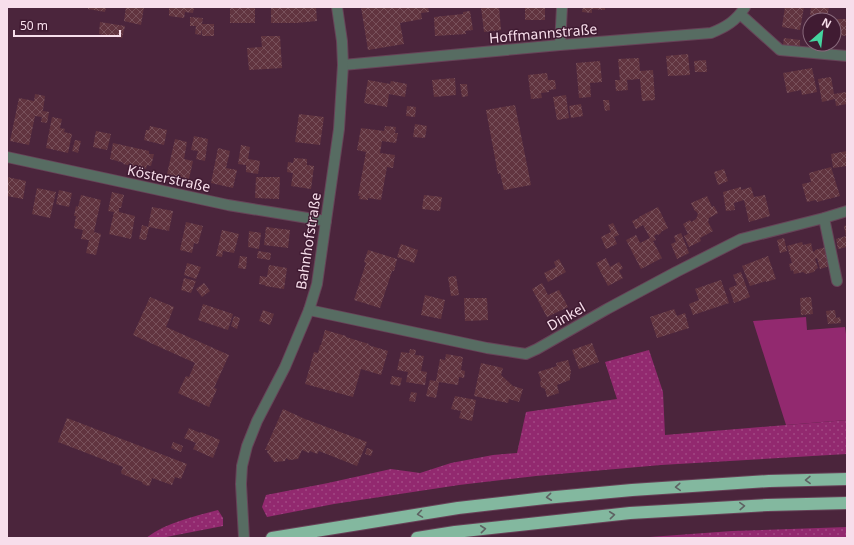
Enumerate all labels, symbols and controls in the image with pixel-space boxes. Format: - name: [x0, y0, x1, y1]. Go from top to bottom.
- scale bar: [14, 12, 120, 38]
- north arrow: [802, 12, 842, 52]
- text: N: [819, 14, 834, 31]
- text: 50 m: [20, 17, 48, 34]
- street label: Hoffmannstraße: [488, 19, 598, 47]
- street label: Kösterstraße: [126, 160, 212, 196]
- street label: Bahnhofstraße: [291, 191, 325, 291]
- street label: Dinkel: [543, 297, 589, 335]
- one-way arrow: [805, 476, 811, 484]
- one-way arrow: [675, 482, 681, 491]
- one-way arrow: [546, 493, 552, 502]
- one-way arrow: [739, 502, 745, 511]
- one-way arrow: [417, 509, 423, 518]
- one-way arrow: [609, 511, 615, 520]
- one-way arrow: [480, 525, 486, 534]

